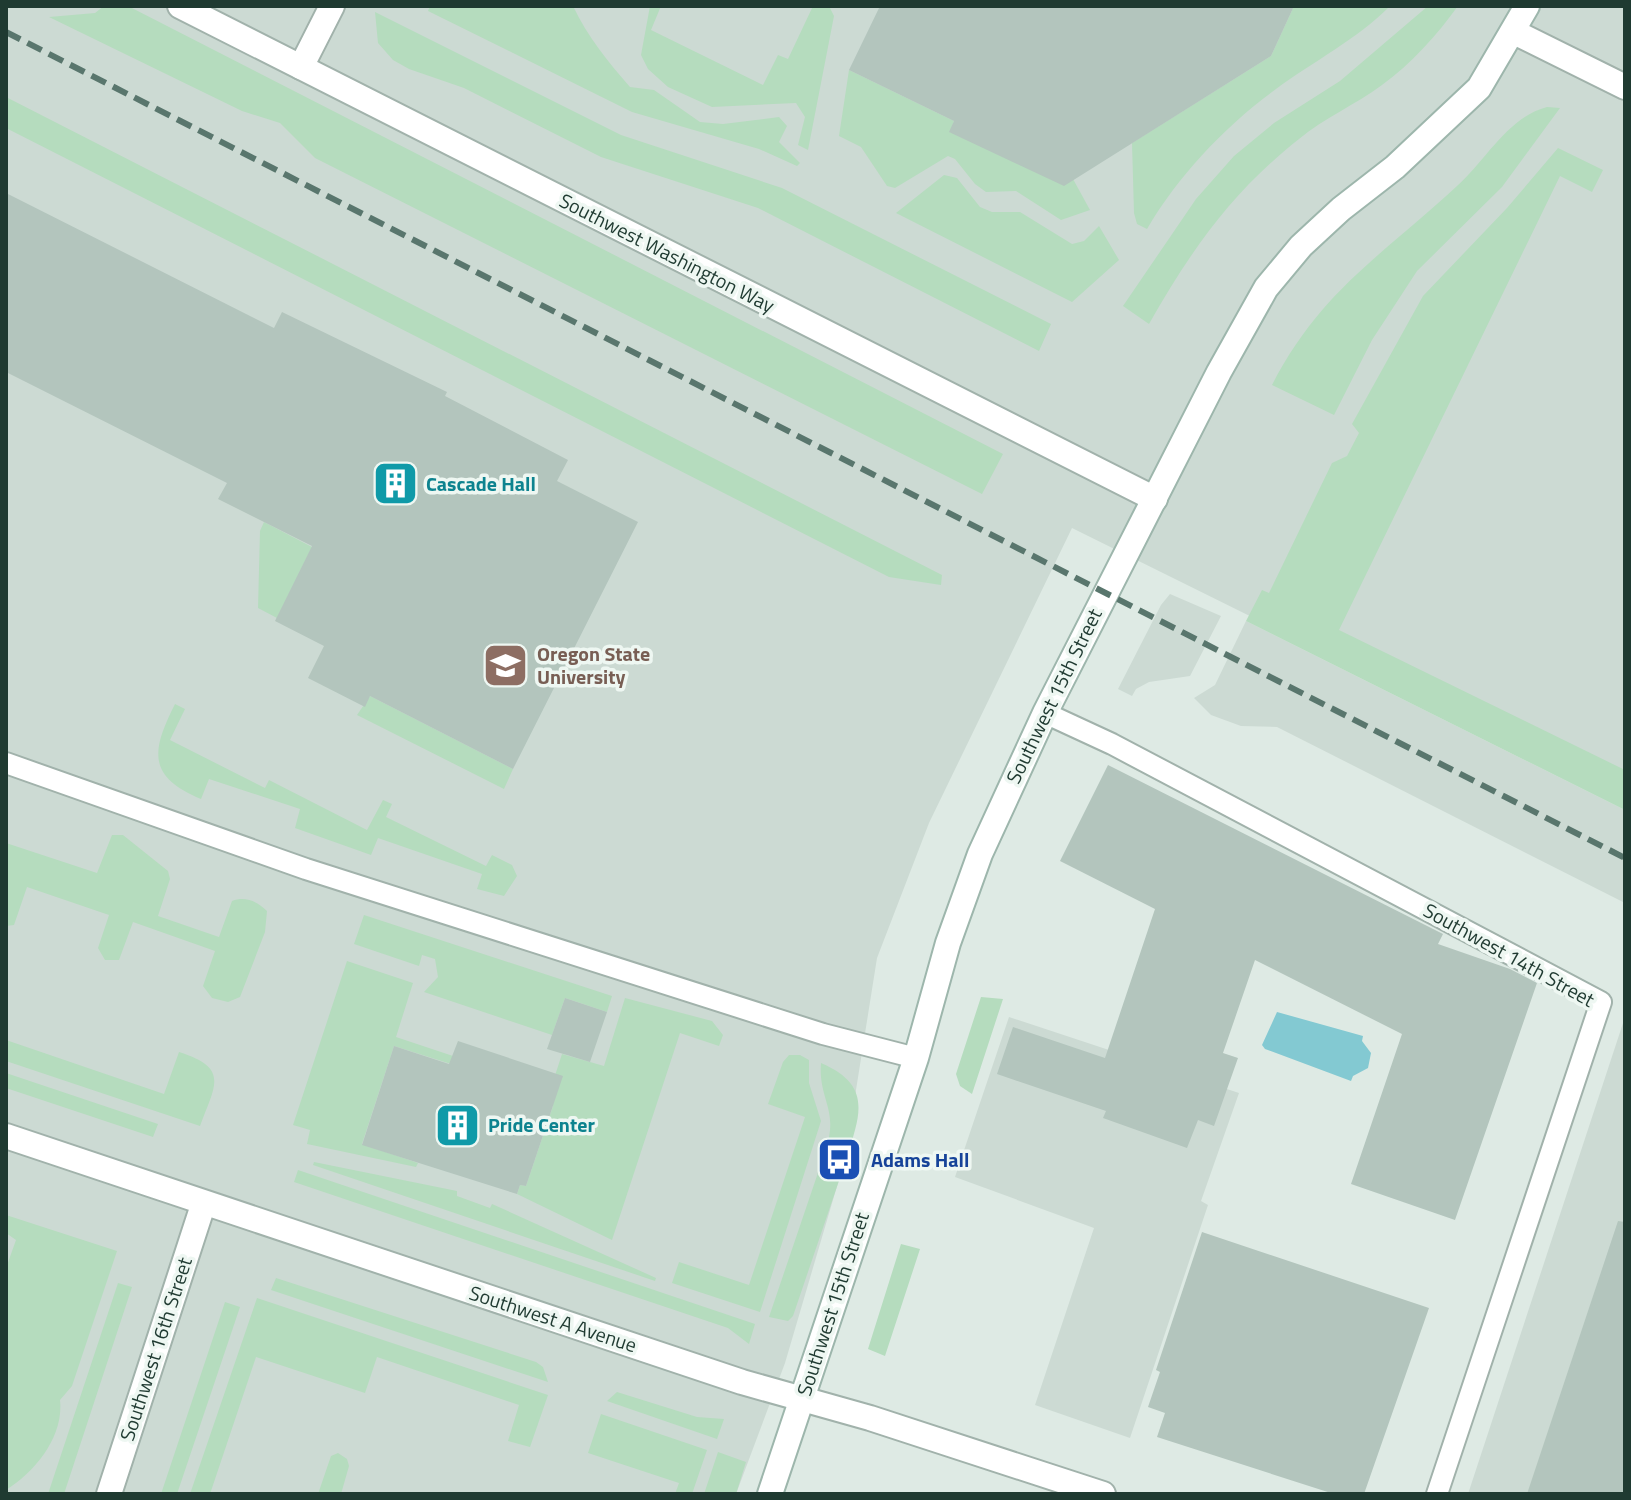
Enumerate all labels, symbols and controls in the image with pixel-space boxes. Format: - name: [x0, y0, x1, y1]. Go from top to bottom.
- street label: Southwest Washington Way: [554, 185, 781, 321]
- building icon: Cascade Hall: [371, 460, 419, 508]
- place label: Cascade Hall: [426, 468, 536, 499]
- street label: Southwest 15th Street: [998, 603, 1110, 789]
- place label: Oregon State University: [537, 638, 650, 692]
- school or university icon: Oregon State University: [482, 641, 530, 689]
- street label: Southwest 14th Street: [1418, 895, 1601, 1015]
- building icon: Pride Center: [433, 1101, 481, 1149]
- place label: Pride Center: [488, 1109, 595, 1140]
- bus stop icon: Adams Hall: [816, 1136, 864, 1184]
- place label: Adams Hall: [871, 1144, 969, 1175]
- street label: Southwest 15th Street: [788, 1208, 877, 1400]
- street label: Southwest 16th Street: [111, 1253, 200, 1445]
- street label: Southwest A Avenue: [465, 1277, 641, 1360]

